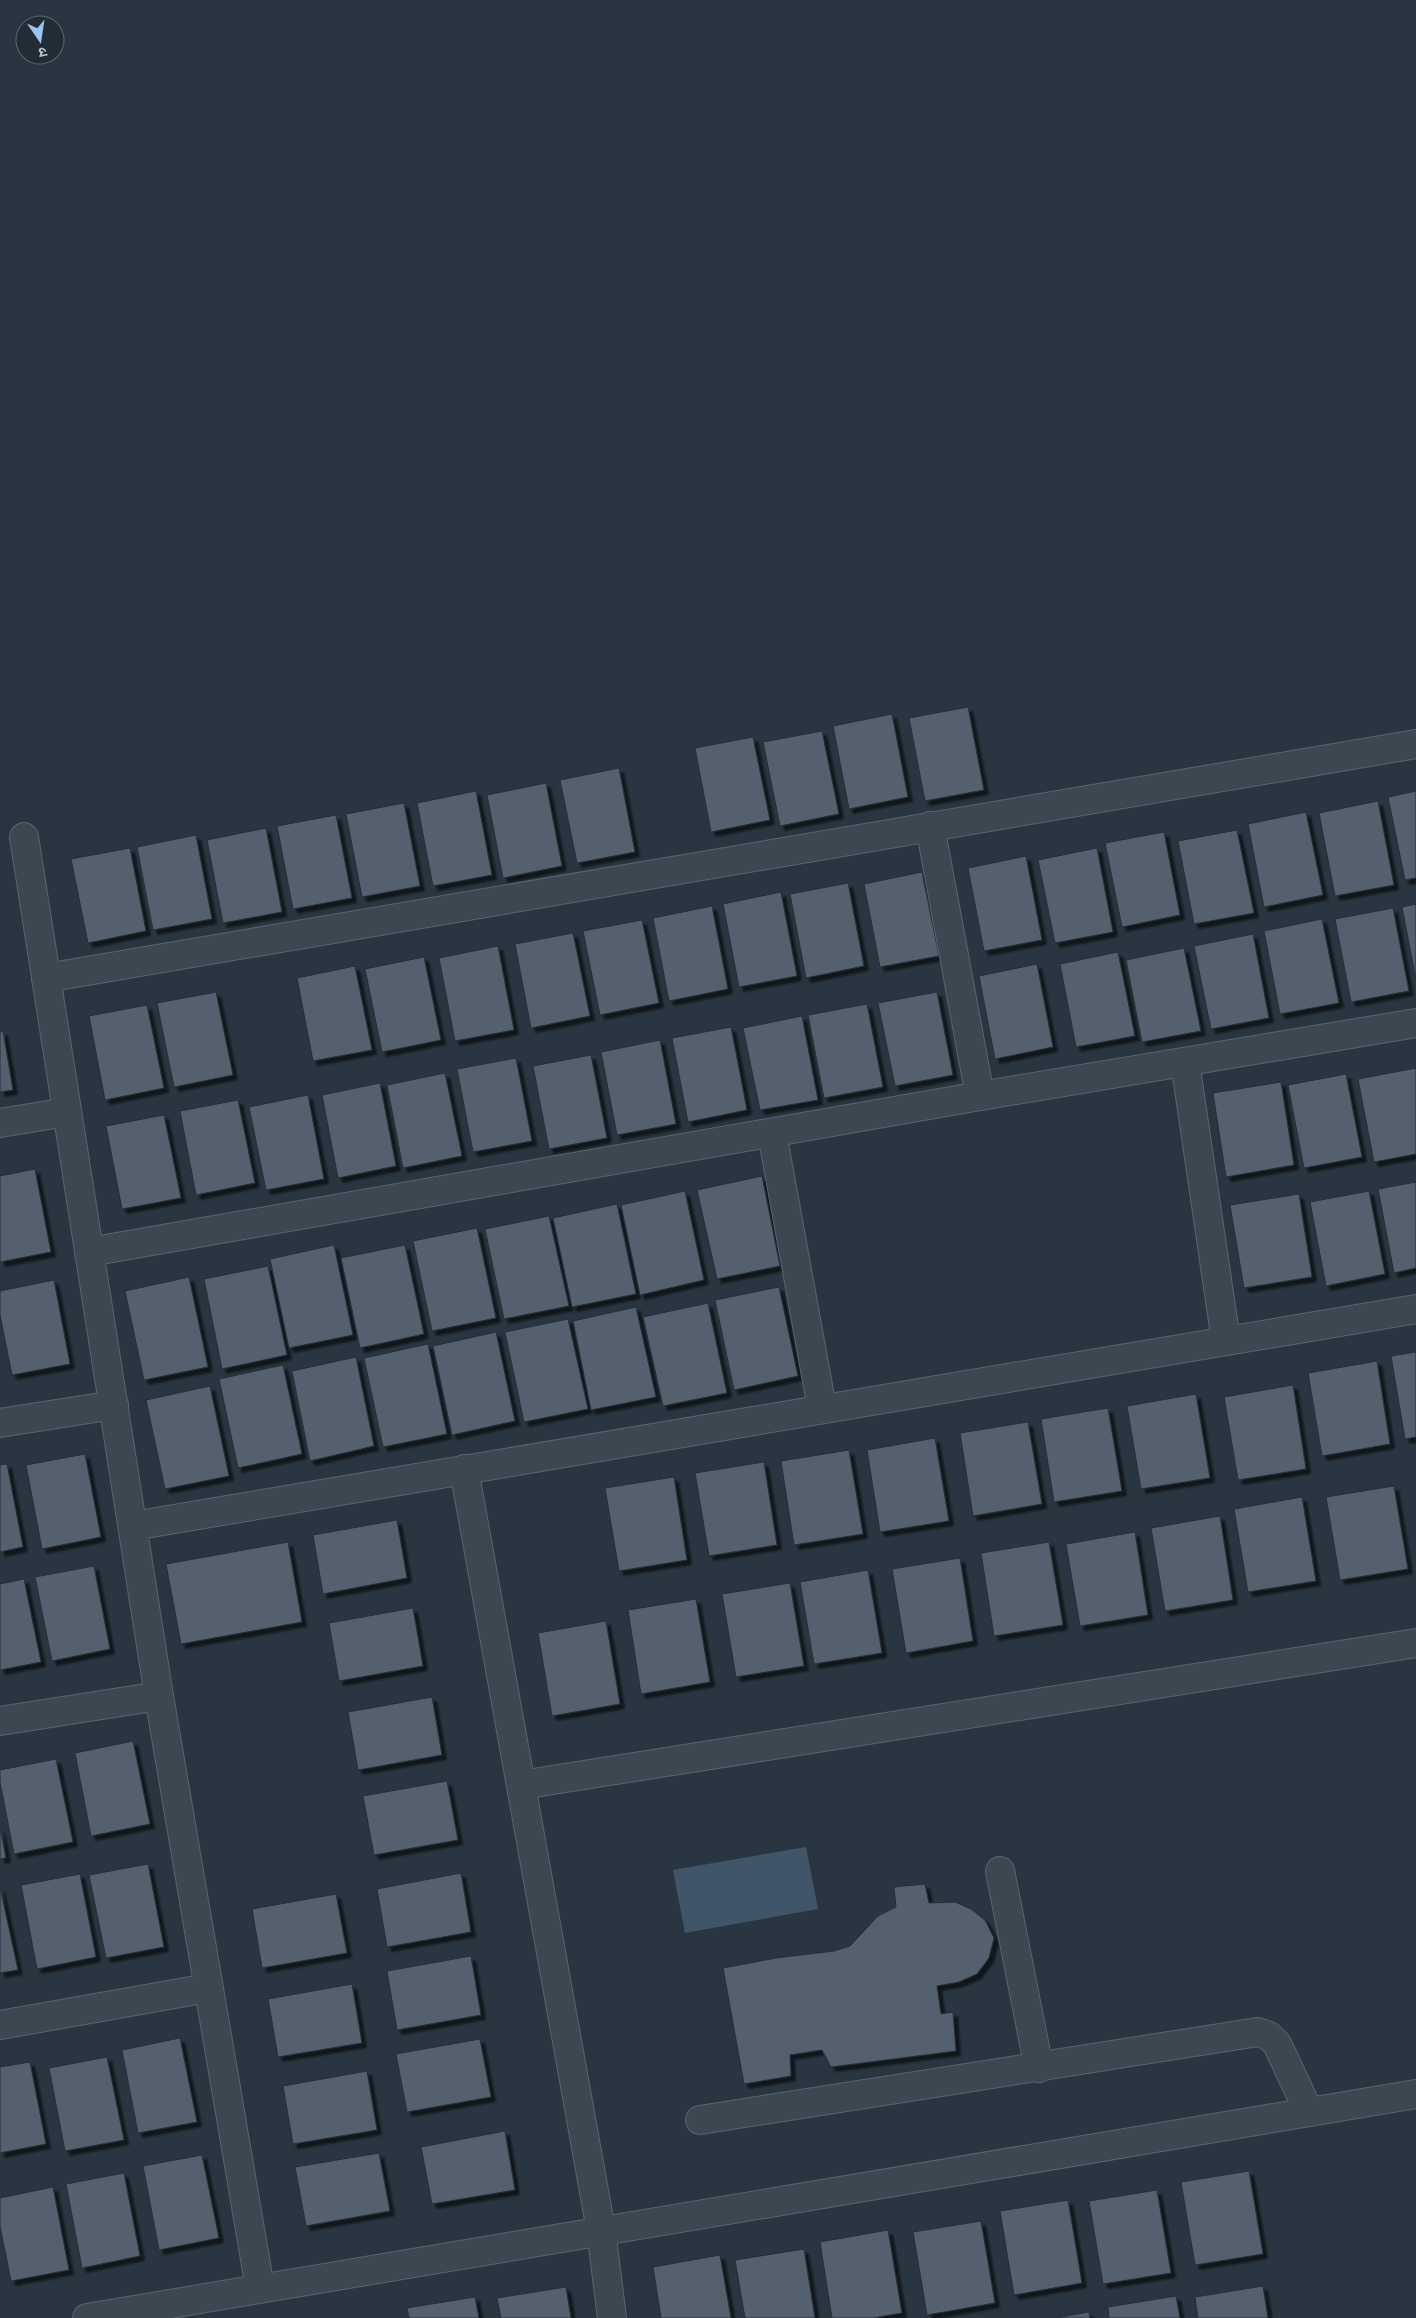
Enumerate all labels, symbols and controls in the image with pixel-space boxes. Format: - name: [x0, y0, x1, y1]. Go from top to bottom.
- north arrow: [15, 15, 65, 65]
- text: उ: [36, 43, 49, 64]

